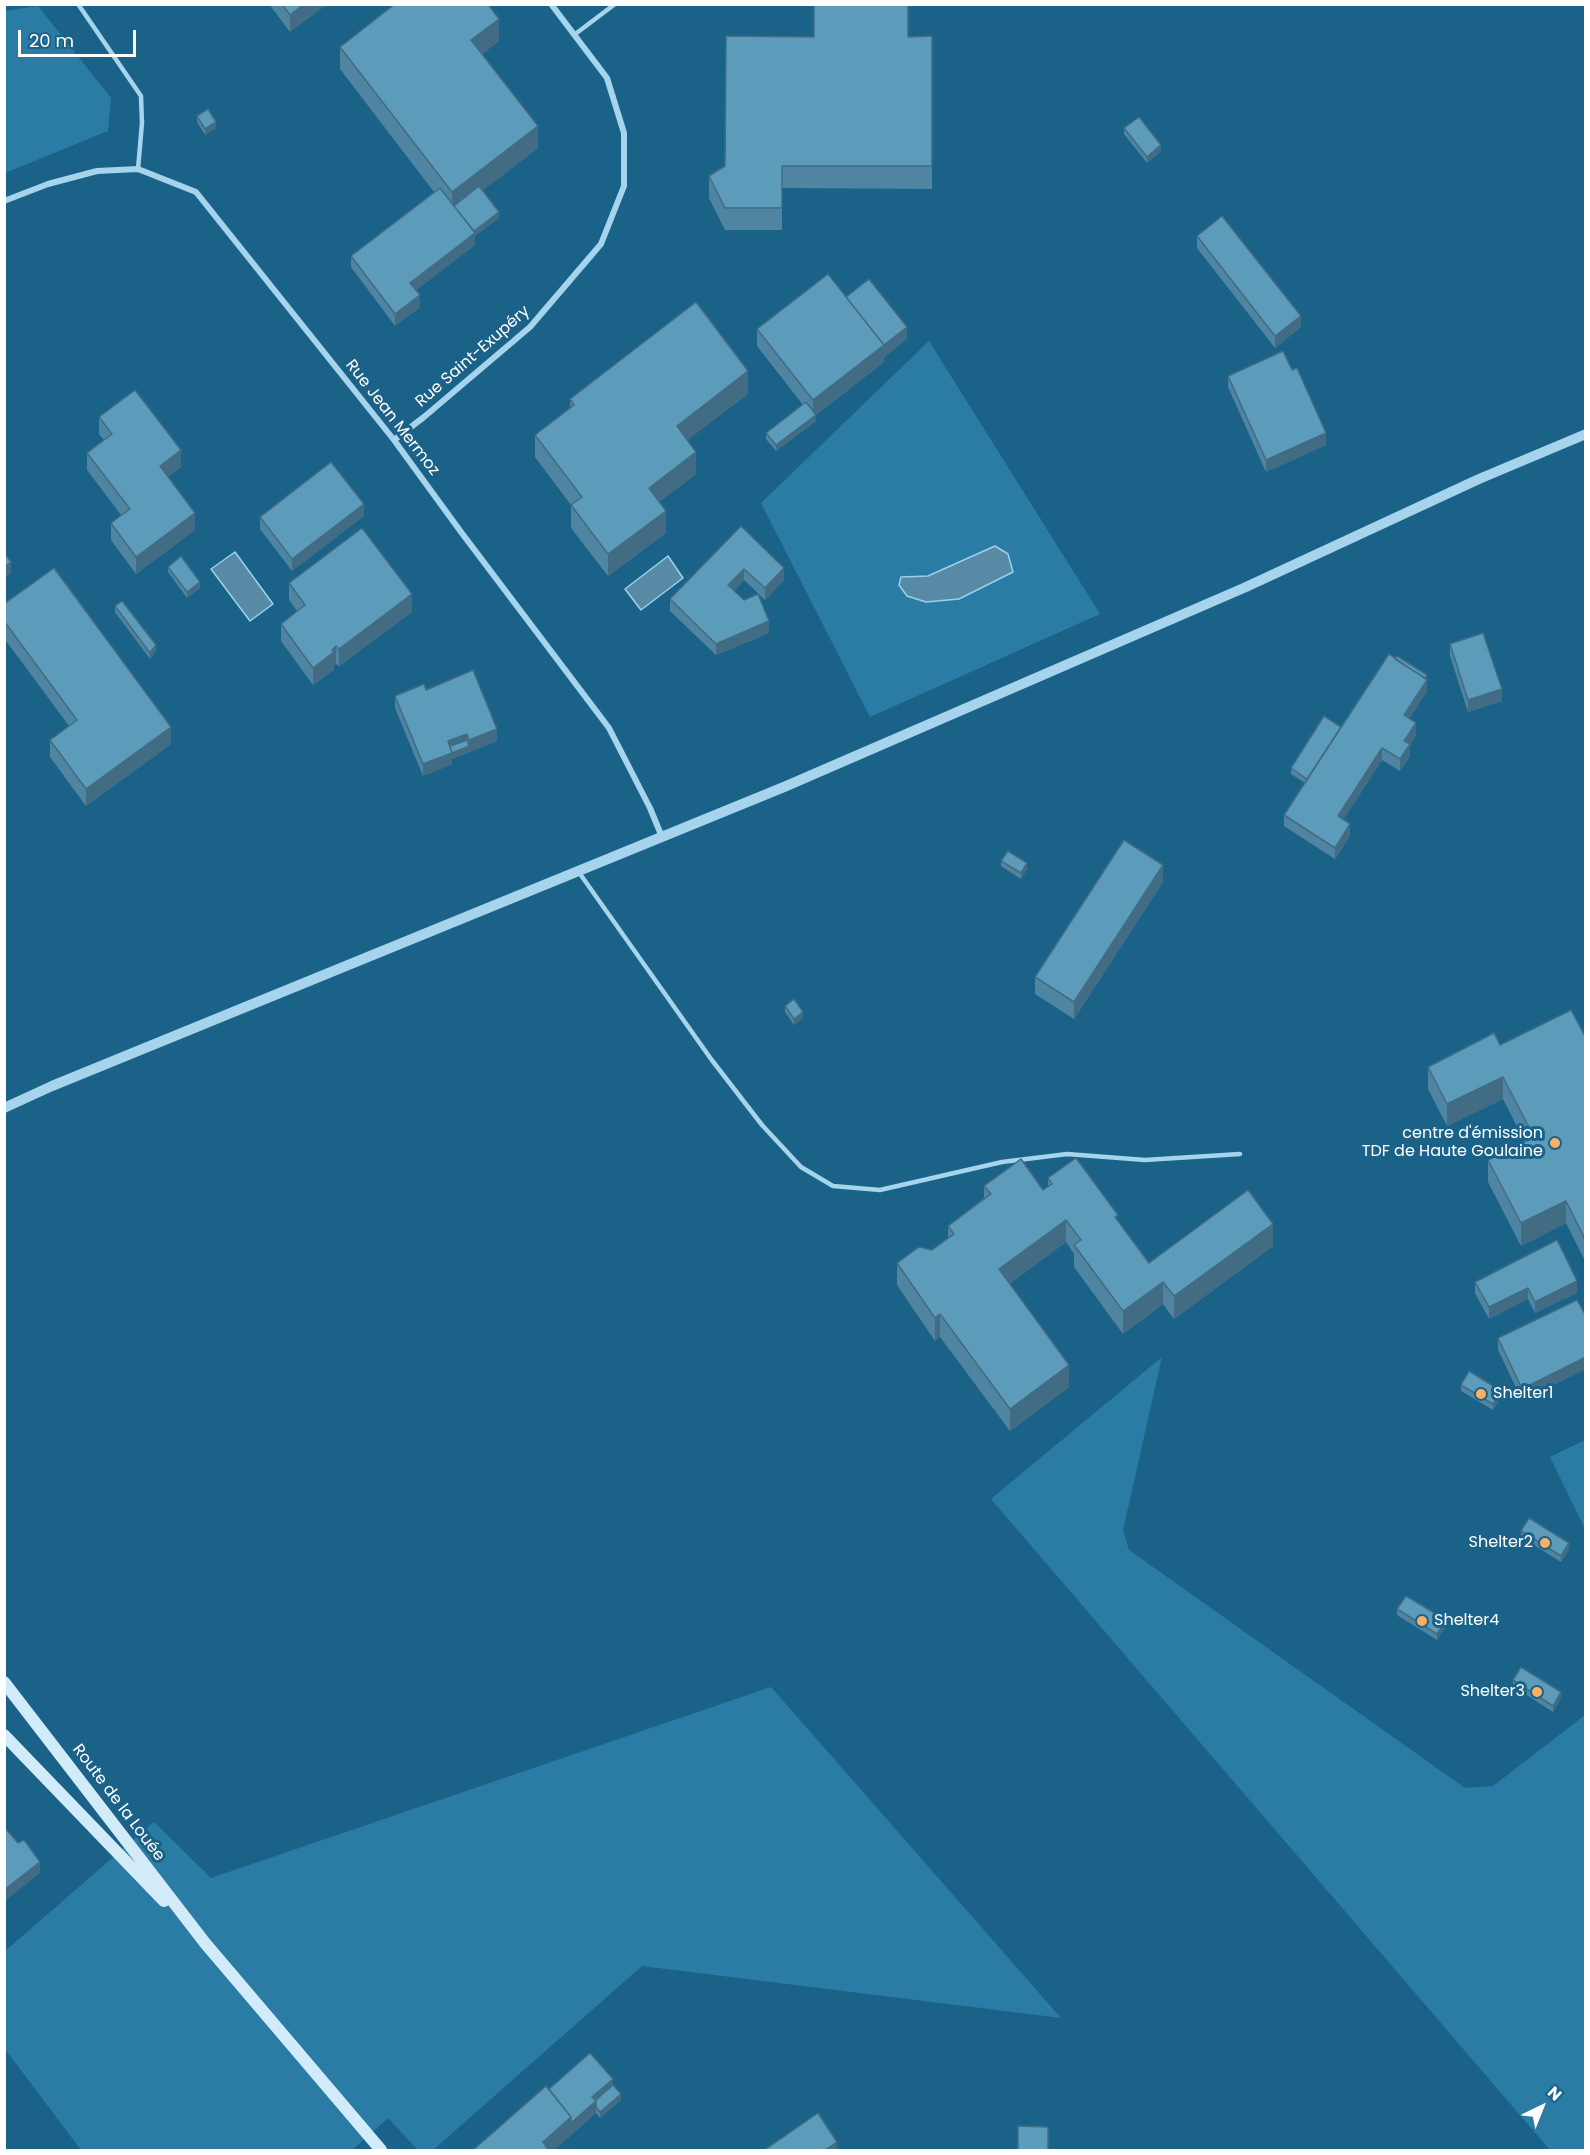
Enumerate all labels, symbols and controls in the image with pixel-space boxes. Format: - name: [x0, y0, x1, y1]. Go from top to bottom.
- scale bar: [21, 18, 140, 56]
- text: 20 m: [29, 28, 74, 53]
- street label: Rue Saint-Exupéry: [412, 302, 534, 412]
- street label: Rue Jean Mermoz: [341, 356, 443, 480]
- place label: centre d'émission TDF de Haute Goulaine: [1362, 1124, 1543, 1162]
- marker: centre d'émission TDF de Haute Goulaine: [1548, 1136, 1562, 1150]
- place label: Shelter1: [1493, 1384, 1553, 1404]
- marker: Shelter1: [1474, 1387, 1488, 1401]
- place label: Shelter2: [1469, 1533, 1533, 1553]
- marker: Shelter2: [1538, 1536, 1552, 1550]
- place label: Shelter4: [1434, 1611, 1499, 1631]
- marker: Shelter4: [1415, 1614, 1429, 1628]
- place label: Shelter3: [1460, 1682, 1525, 1702]
- marker: Shelter3: [1530, 1685, 1544, 1699]
- street label: Route de la Louée: [68, 1741, 168, 1865]
- north arrow: [1512, 2077, 1572, 2137]
- text: N: [1542, 2081, 1567, 2106]

